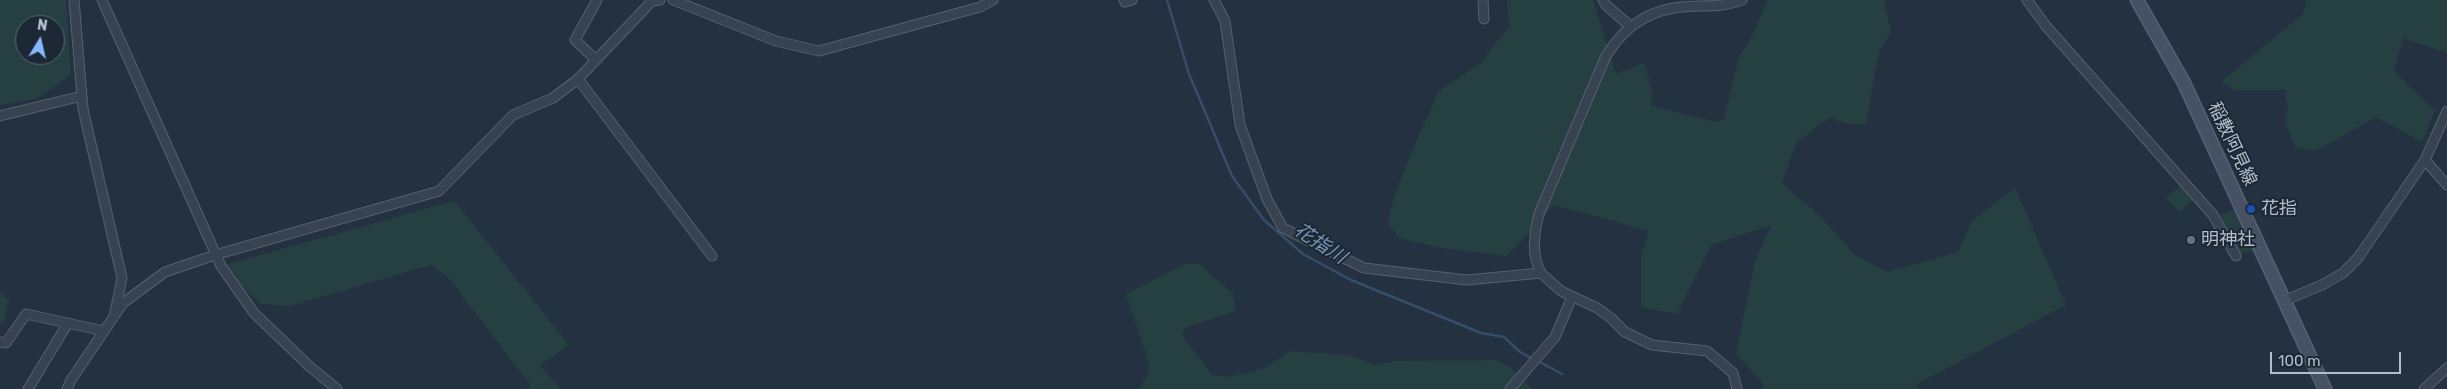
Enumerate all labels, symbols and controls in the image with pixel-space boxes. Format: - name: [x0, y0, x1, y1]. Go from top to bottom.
- north arrow: [15, 15, 65, 65]
- text: N: [36, 16, 49, 35]
- street label: 稲敷阿見線: [2203, 99, 2261, 189]
- place label: 花指: [2261, 198, 2297, 220]
- marker: 花指: [2245, 203, 2257, 215]
- water label: 花指川: [1290, 219, 1350, 269]
- place label: 明神社: [2201, 229, 2255, 251]
- marker: 明神社: [2185, 234, 2197, 246]
- scale bar: [2272, 342, 2403, 374]
- text: 100 m: [2278, 352, 2320, 370]

